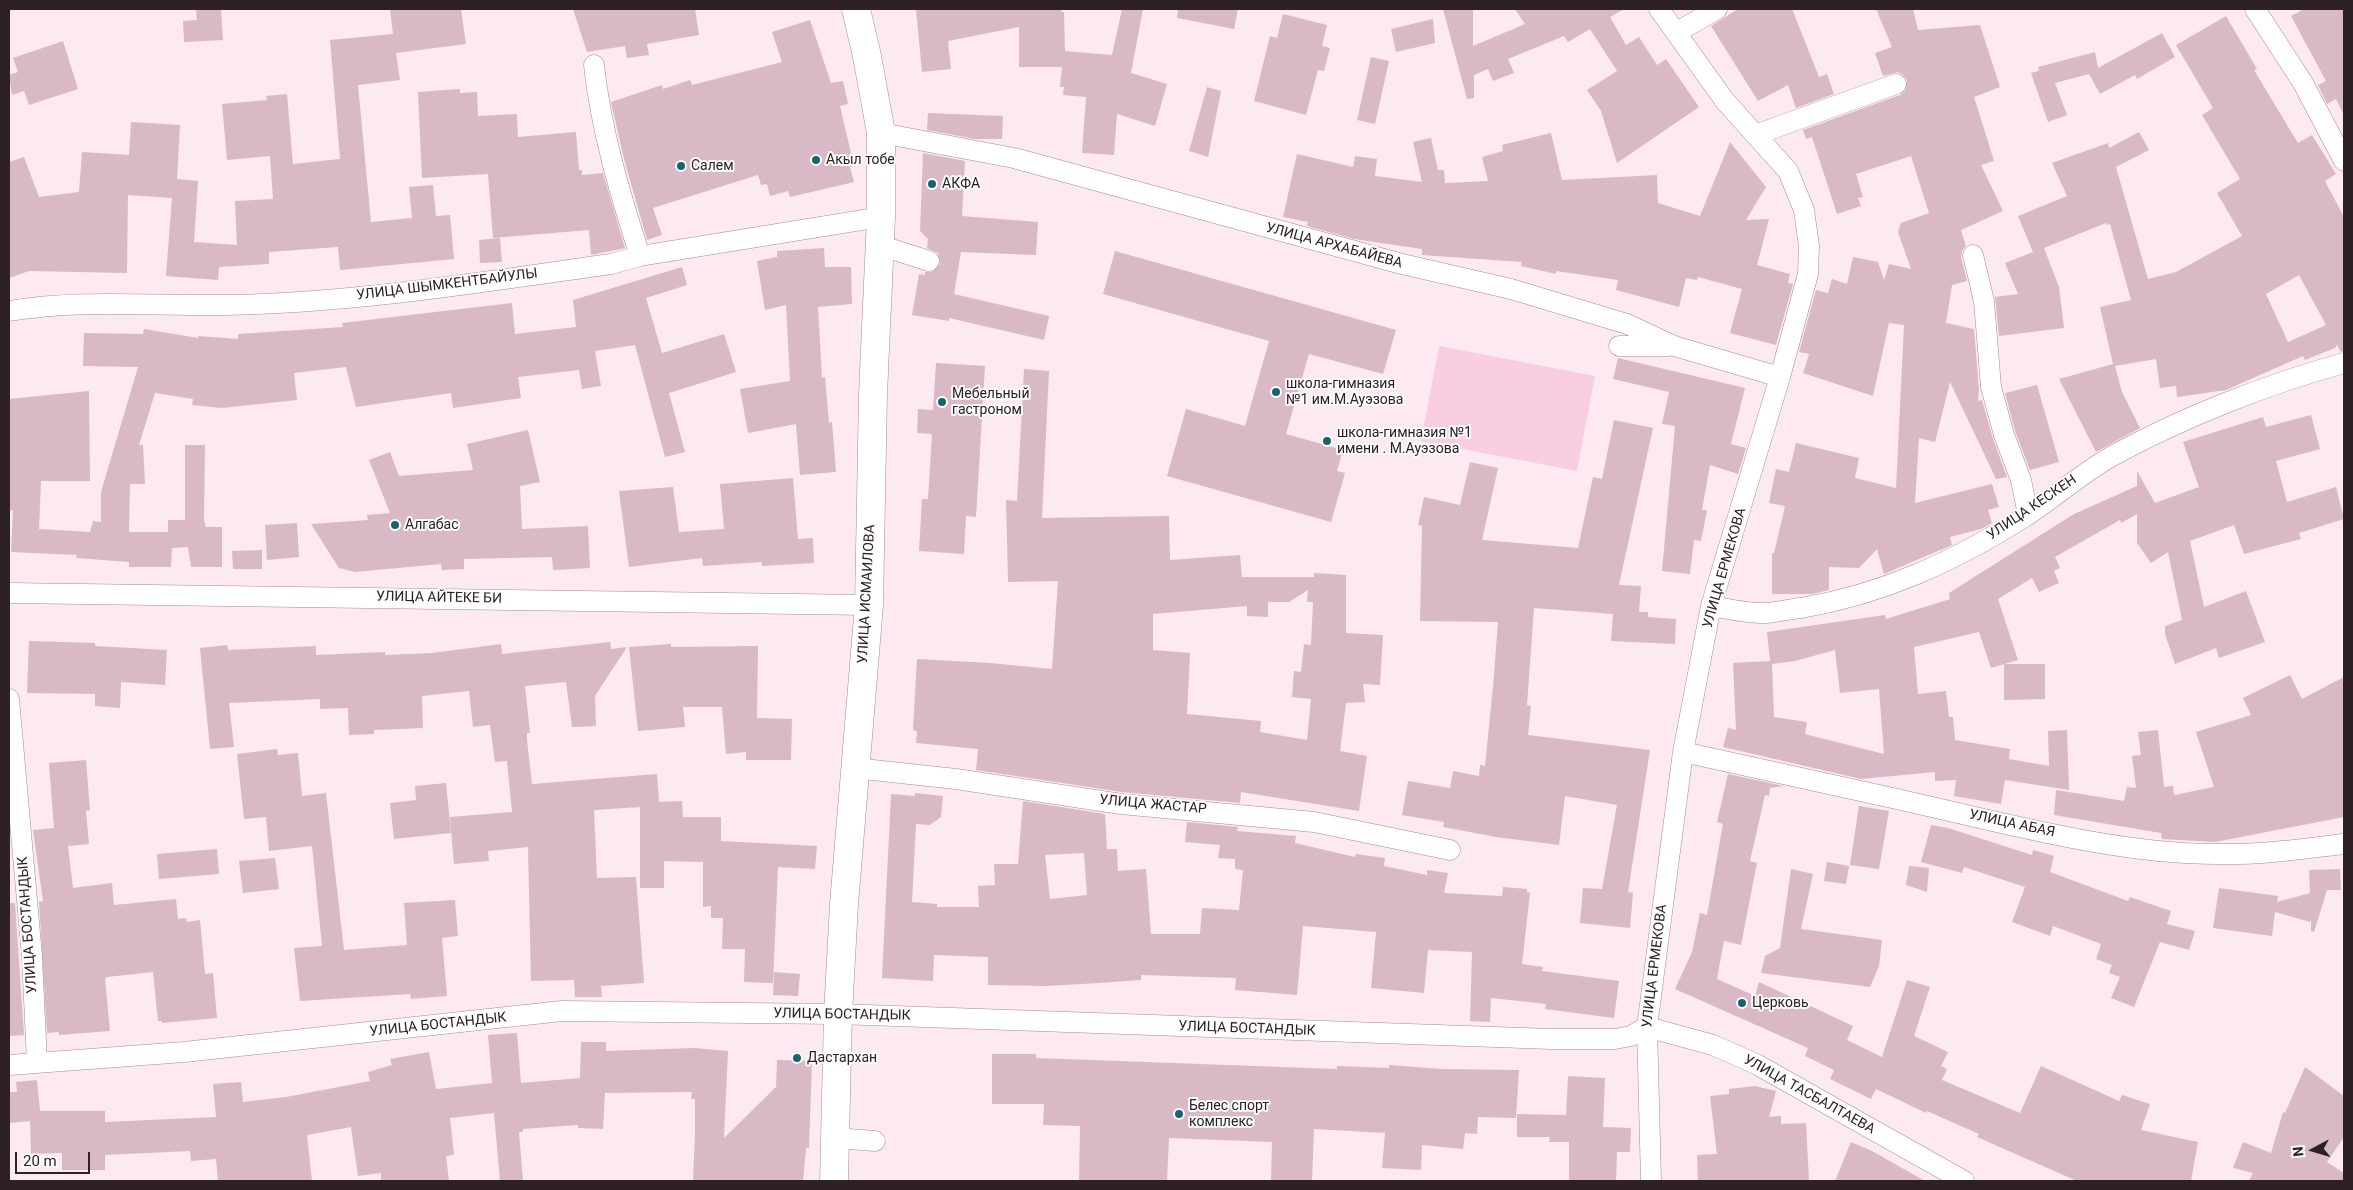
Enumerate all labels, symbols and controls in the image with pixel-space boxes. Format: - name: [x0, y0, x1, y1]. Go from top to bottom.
- place label: Акыл тобе: [826, 152, 895, 168]
- marker: Акыл тобе: [810, 154, 822, 166]
- place label: Салем: [691, 158, 734, 174]
- marker: Салем: [675, 160, 687, 172]
- place label: АКФА: [942, 176, 980, 192]
- marker: АКФА: [926, 178, 938, 190]
- street label: УЛИЦА АРХАБАЙЕВА: [1264, 220, 1404, 272]
- street label: УЛИЦА ШЫМКЕНТБАЙУЛЫ: [356, 266, 538, 304]
- place label: школа-гимназия №1 им.М.Ауэзова: [1286, 376, 1403, 408]
- place label: Мебельный гастроном: [952, 386, 1030, 418]
- marker: школа-гимназия №1 им.М.Ауэзова: [1270, 386, 1282, 398]
- marker: Мебельный гастроном: [936, 396, 948, 408]
- place label: школа-гимназия №1 имени . М.Ауэзова: [1337, 425, 1472, 458]
- marker: школа-гимназия №1 имени . М.Ауэзова: [1321, 435, 1333, 447]
- street label: УЛИЦА КЕСКЕН: [1984, 472, 2080, 544]
- street label: УЛИЦА ЕРМЕКОВА: [1700, 506, 1750, 630]
- place label: Алгабас: [405, 517, 459, 533]
- marker: Алгабас: [389, 519, 401, 531]
- street label: УЛИЦА ИСМАИЛОВА: [855, 524, 879, 664]
- street label: УЛИЦА АЙТЕКЕ БИ: [376, 589, 502, 607]
- street label: УЛИЦА ЖАСТАР: [1099, 792, 1207, 818]
- street label: УЛИЦА АБАЯ: [1968, 807, 2056, 841]
- street label: УЛИЦА БОСТАНДЫК: [15, 856, 41, 994]
- street label: УЛИЦА ЕРМЕКОВА: [1639, 903, 1671, 1029]
- place label: Церковь: [1752, 995, 1809, 1011]
- marker: Церковь: [1736, 997, 1748, 1009]
- street label: УЛИЦА БОСТАНДЫК: [773, 1005, 911, 1025]
- street label: УЛИЦА БОСТАНДЫК: [369, 1009, 507, 1041]
- street label: УЛИЦА БОСТАНДЫК: [1178, 1018, 1316, 1040]
- place label: Дастархан: [807, 1050, 877, 1066]
- marker: Дастархан: [791, 1052, 803, 1064]
- street label: УЛИЦА ТАСБАЛТАЕВА: [1740, 1052, 1878, 1138]
- place label: Белес спорт комплекс: [1189, 1098, 1269, 1130]
- marker: Белес спорт комплекс: [1173, 1108, 1185, 1120]
- north arrow: [2288, 1125, 2338, 1175]
- scale bar: [18, 1142, 92, 1174]
- text: N: [2290, 1146, 2307, 1157]
- text: 20 m: [23, 1152, 57, 1170]

